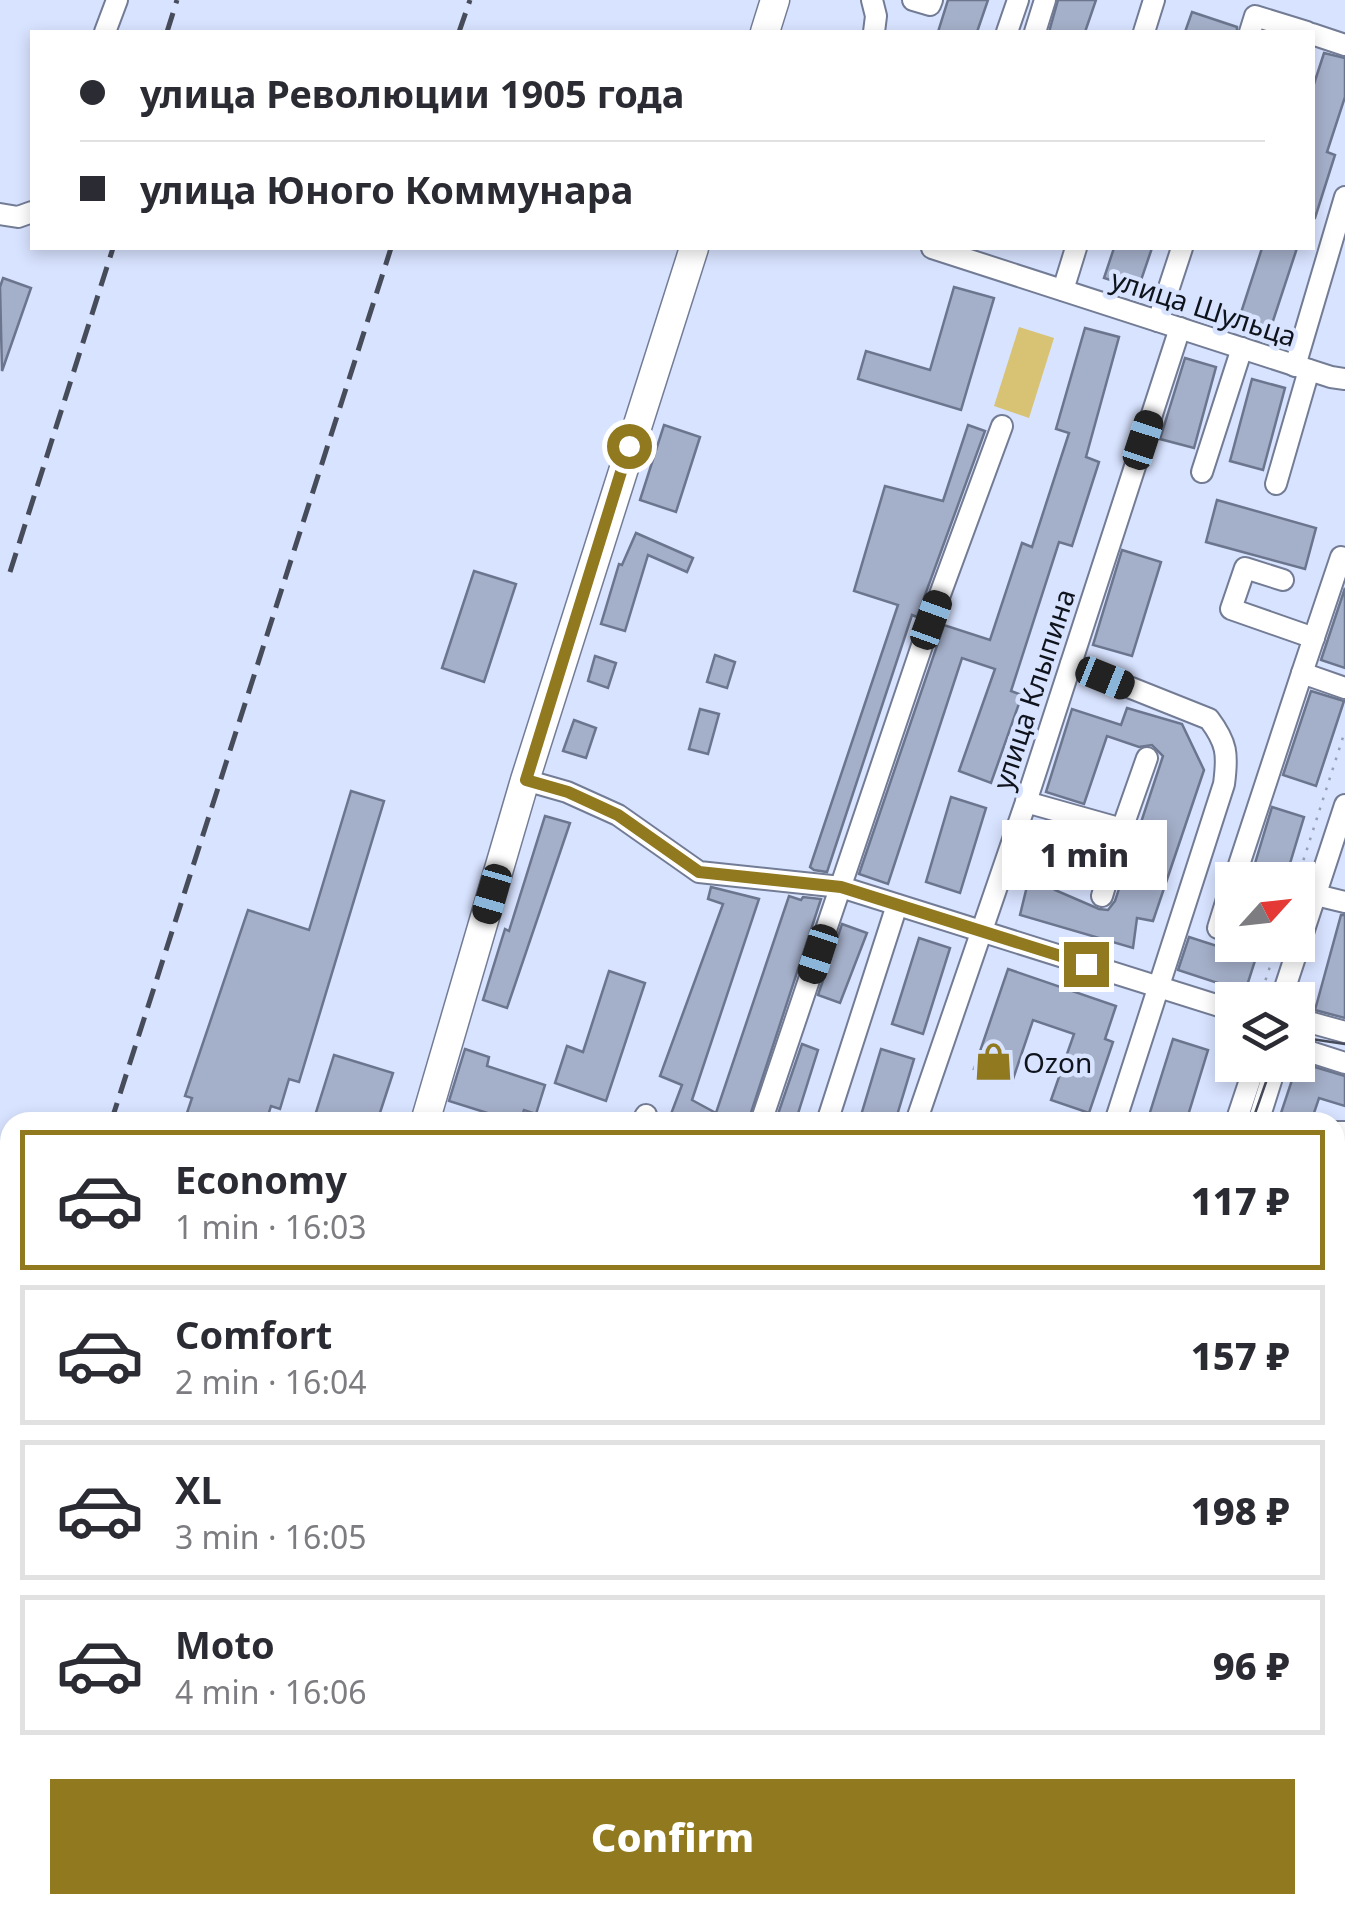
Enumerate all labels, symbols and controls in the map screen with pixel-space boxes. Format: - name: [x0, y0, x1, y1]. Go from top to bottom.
- text: улица Революции 1905 года: [140, 67, 684, 119]
- text: улица Юного Коммунара: [140, 163, 633, 215]
- street label: улица Шульца: [1106, 259, 1302, 355]
- car: [1119, 407, 1167, 473]
- route start: [607, 424, 652, 469]
- street label: улица Клыпина: [983, 584, 1083, 794]
- car: [907, 587, 955, 653]
- car: [1072, 653, 1138, 703]
- callout: 1 min: [1004, 819, 1168, 889]
- text: 1 min: [1040, 833, 1129, 876]
- car: [469, 861, 515, 927]
- north arrow: [1215, 862, 1315, 962]
- map controls: [1215, 862, 1315, 1082]
- car: [794, 921, 842, 987]
- route end: [1064, 942, 1109, 987]
- button: layers: [1215, 982, 1315, 1082]
- shop icon: Ozon: [972, 1041, 1014, 1083]
- place label: Ozon: [1023, 1043, 1092, 1081]
- text: Economy: [175, 1153, 347, 1205]
- icon: car: [55, 1155, 145, 1245]
- text: 117 ₽: [1191, 1174, 1290, 1226]
- text: 1 min · 16:03: [175, 1205, 367, 1248]
- text: Comfort: [175, 1308, 332, 1360]
- icon: car: [55, 1310, 145, 1400]
- text: 157 ₽: [1191, 1329, 1290, 1381]
- text: 2 min · 16:04: [175, 1360, 367, 1403]
- text: XL: [175, 1463, 222, 1515]
- icon: car: [55, 1465, 145, 1555]
- text: 198 ₽: [1191, 1484, 1290, 1536]
- text: 3 min · 16:05: [175, 1515, 367, 1558]
- text: Moto: [175, 1618, 275, 1670]
- icon: car: [55, 1620, 145, 1710]
- text: 96 ₽: [1213, 1639, 1290, 1691]
- text: 4 min · 16:06: [175, 1670, 367, 1713]
- button: Confirm: [50, 1779, 1295, 1894]

